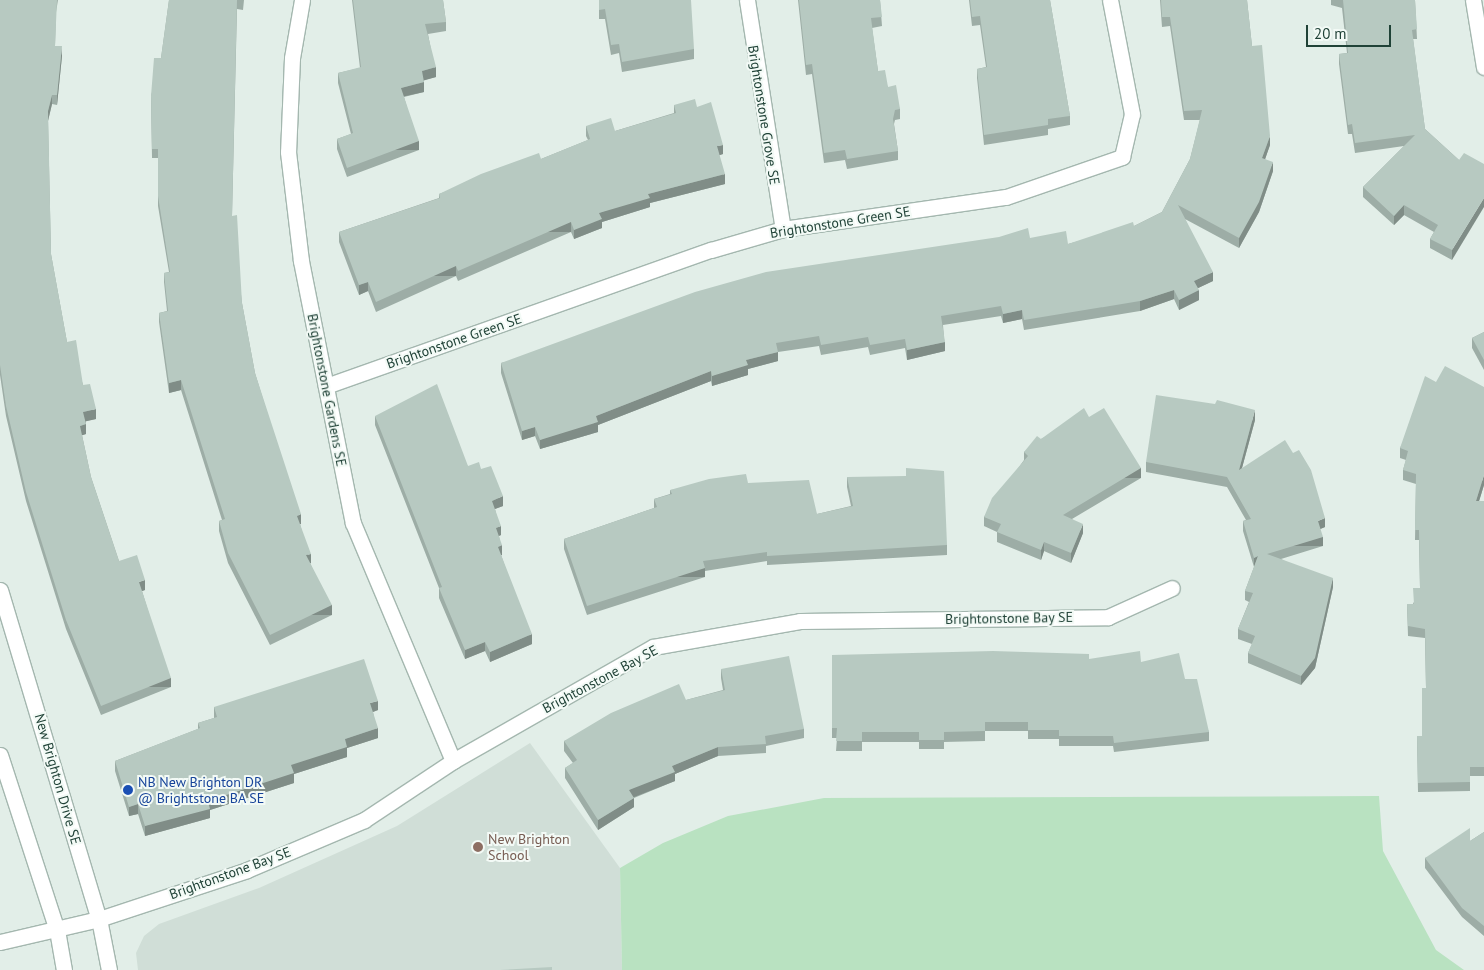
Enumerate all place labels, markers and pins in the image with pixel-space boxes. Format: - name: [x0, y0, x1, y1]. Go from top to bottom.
- place label: NB New Brighton DR @ Brightstone BA SE: [138, 774, 265, 806]
- marker: NB New Brighton DR @ Brightstone BA SE: [122, 784, 134, 796]
- place label: New Brighton School: [488, 831, 570, 864]
- marker: New Brighton School: [472, 841, 484, 853]

